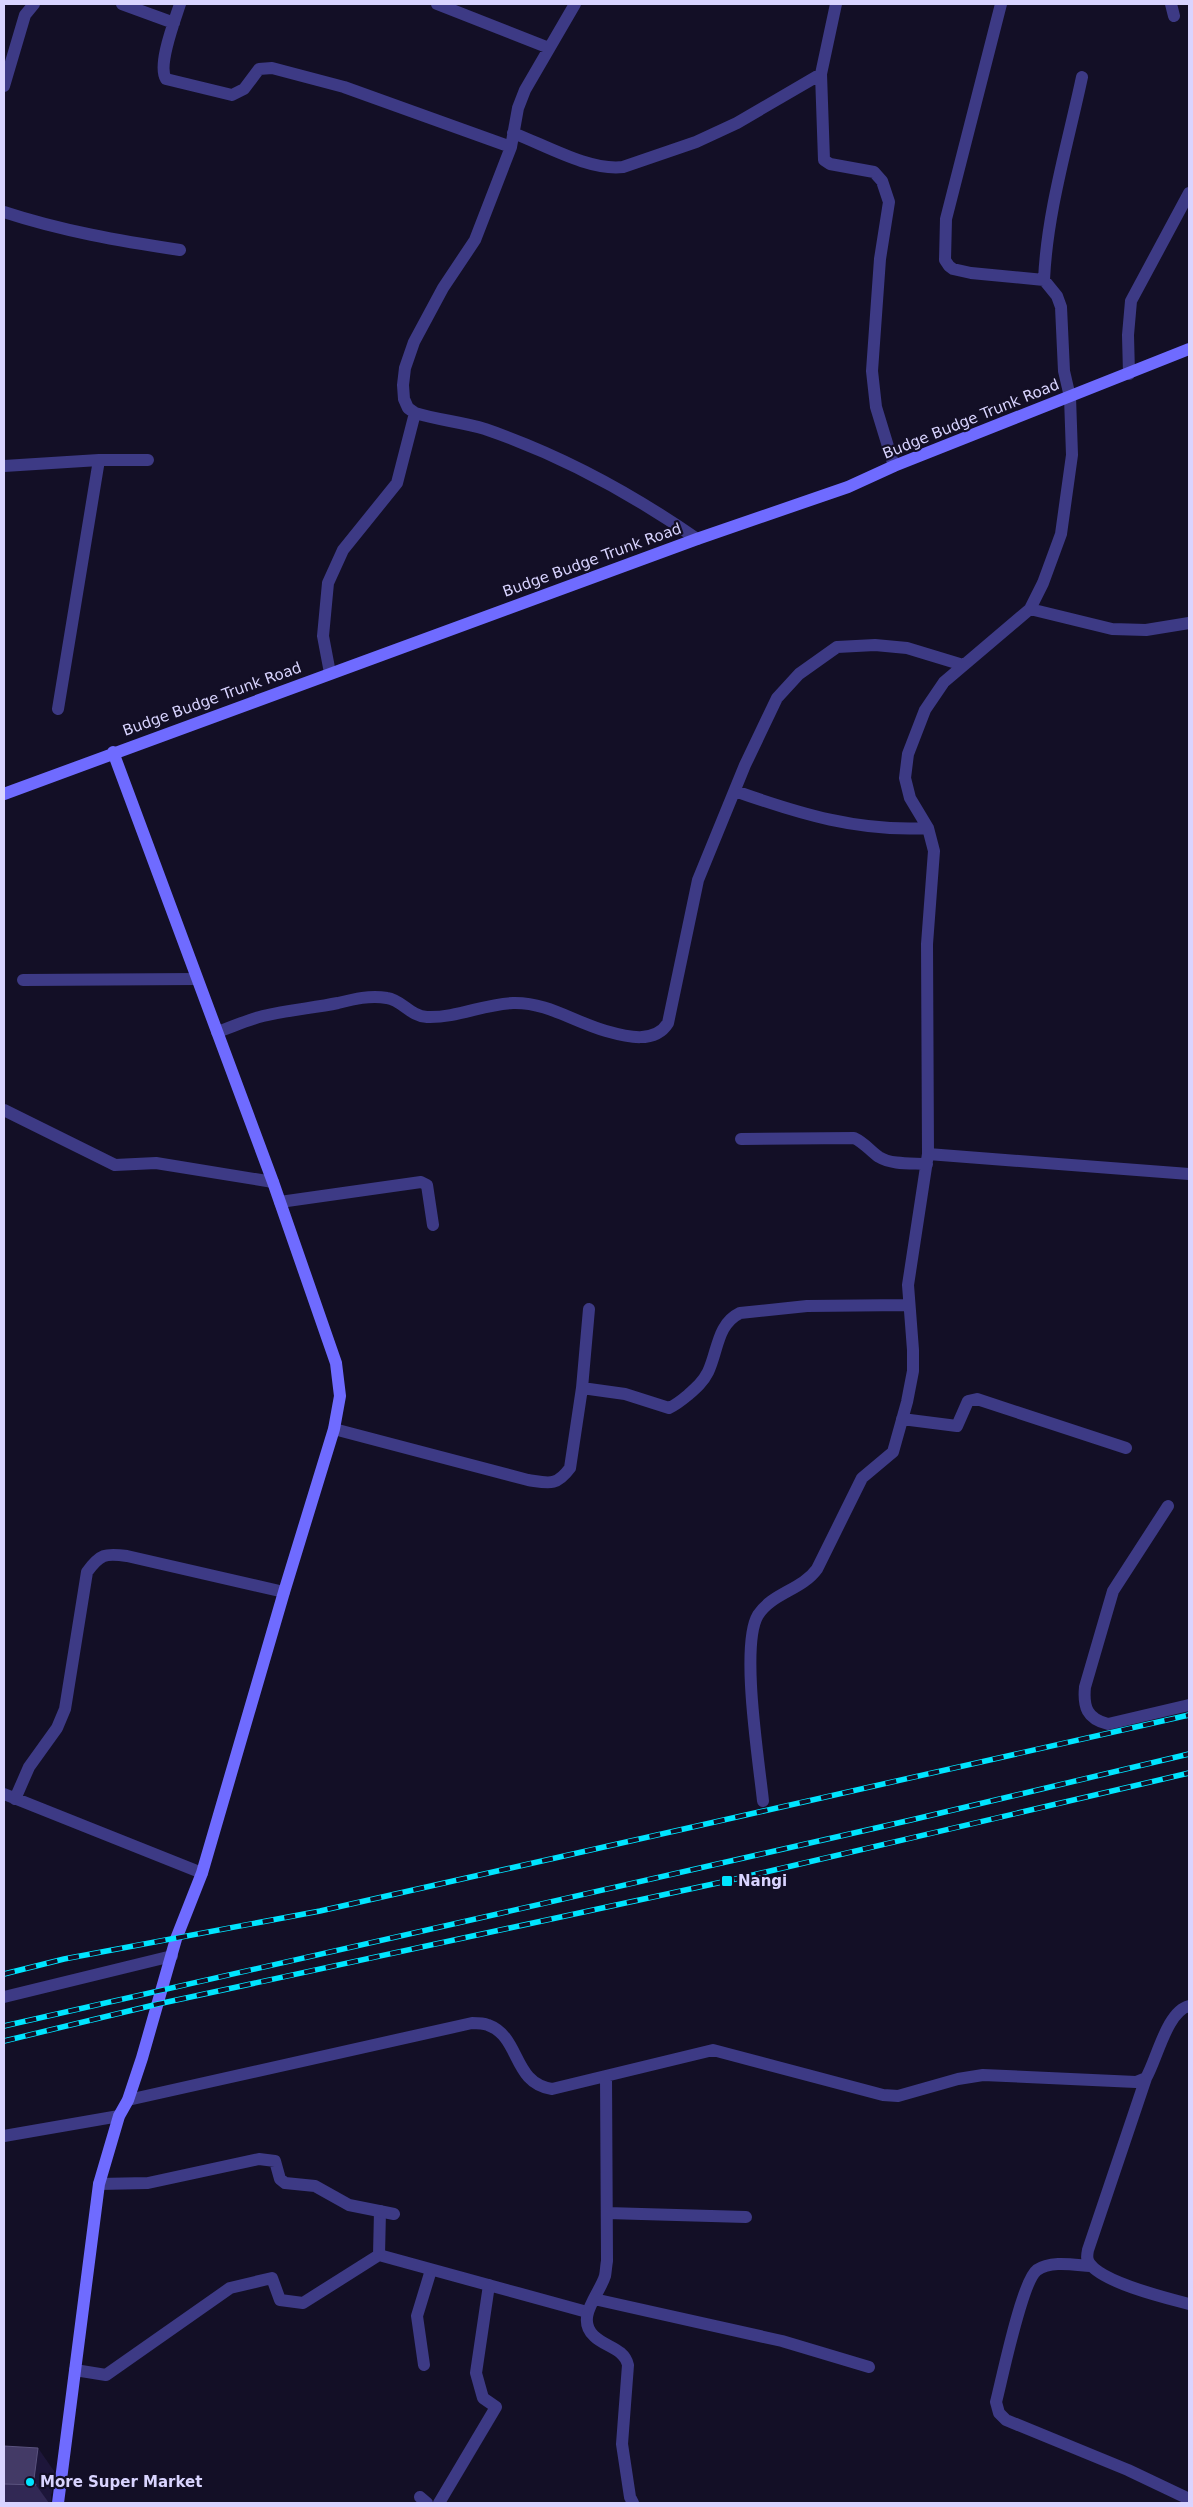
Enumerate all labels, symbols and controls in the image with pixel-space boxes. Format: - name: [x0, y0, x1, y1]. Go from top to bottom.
- street label: Budge Budge Trunk Road: [880, 375, 1062, 463]
- street label: Budge Budge Trunk Road: [500, 519, 684, 601]
- street label: Budge Budge Trunk Road: [120, 658, 304, 740]
- place label: Nangi: [738, 1872, 787, 1890]
- marker: Nangi: [720, 1874, 734, 1888]
- place label: More Super Market: [40, 2473, 202, 2491]
- marker: More Super Market: [24, 2476, 36, 2488]

